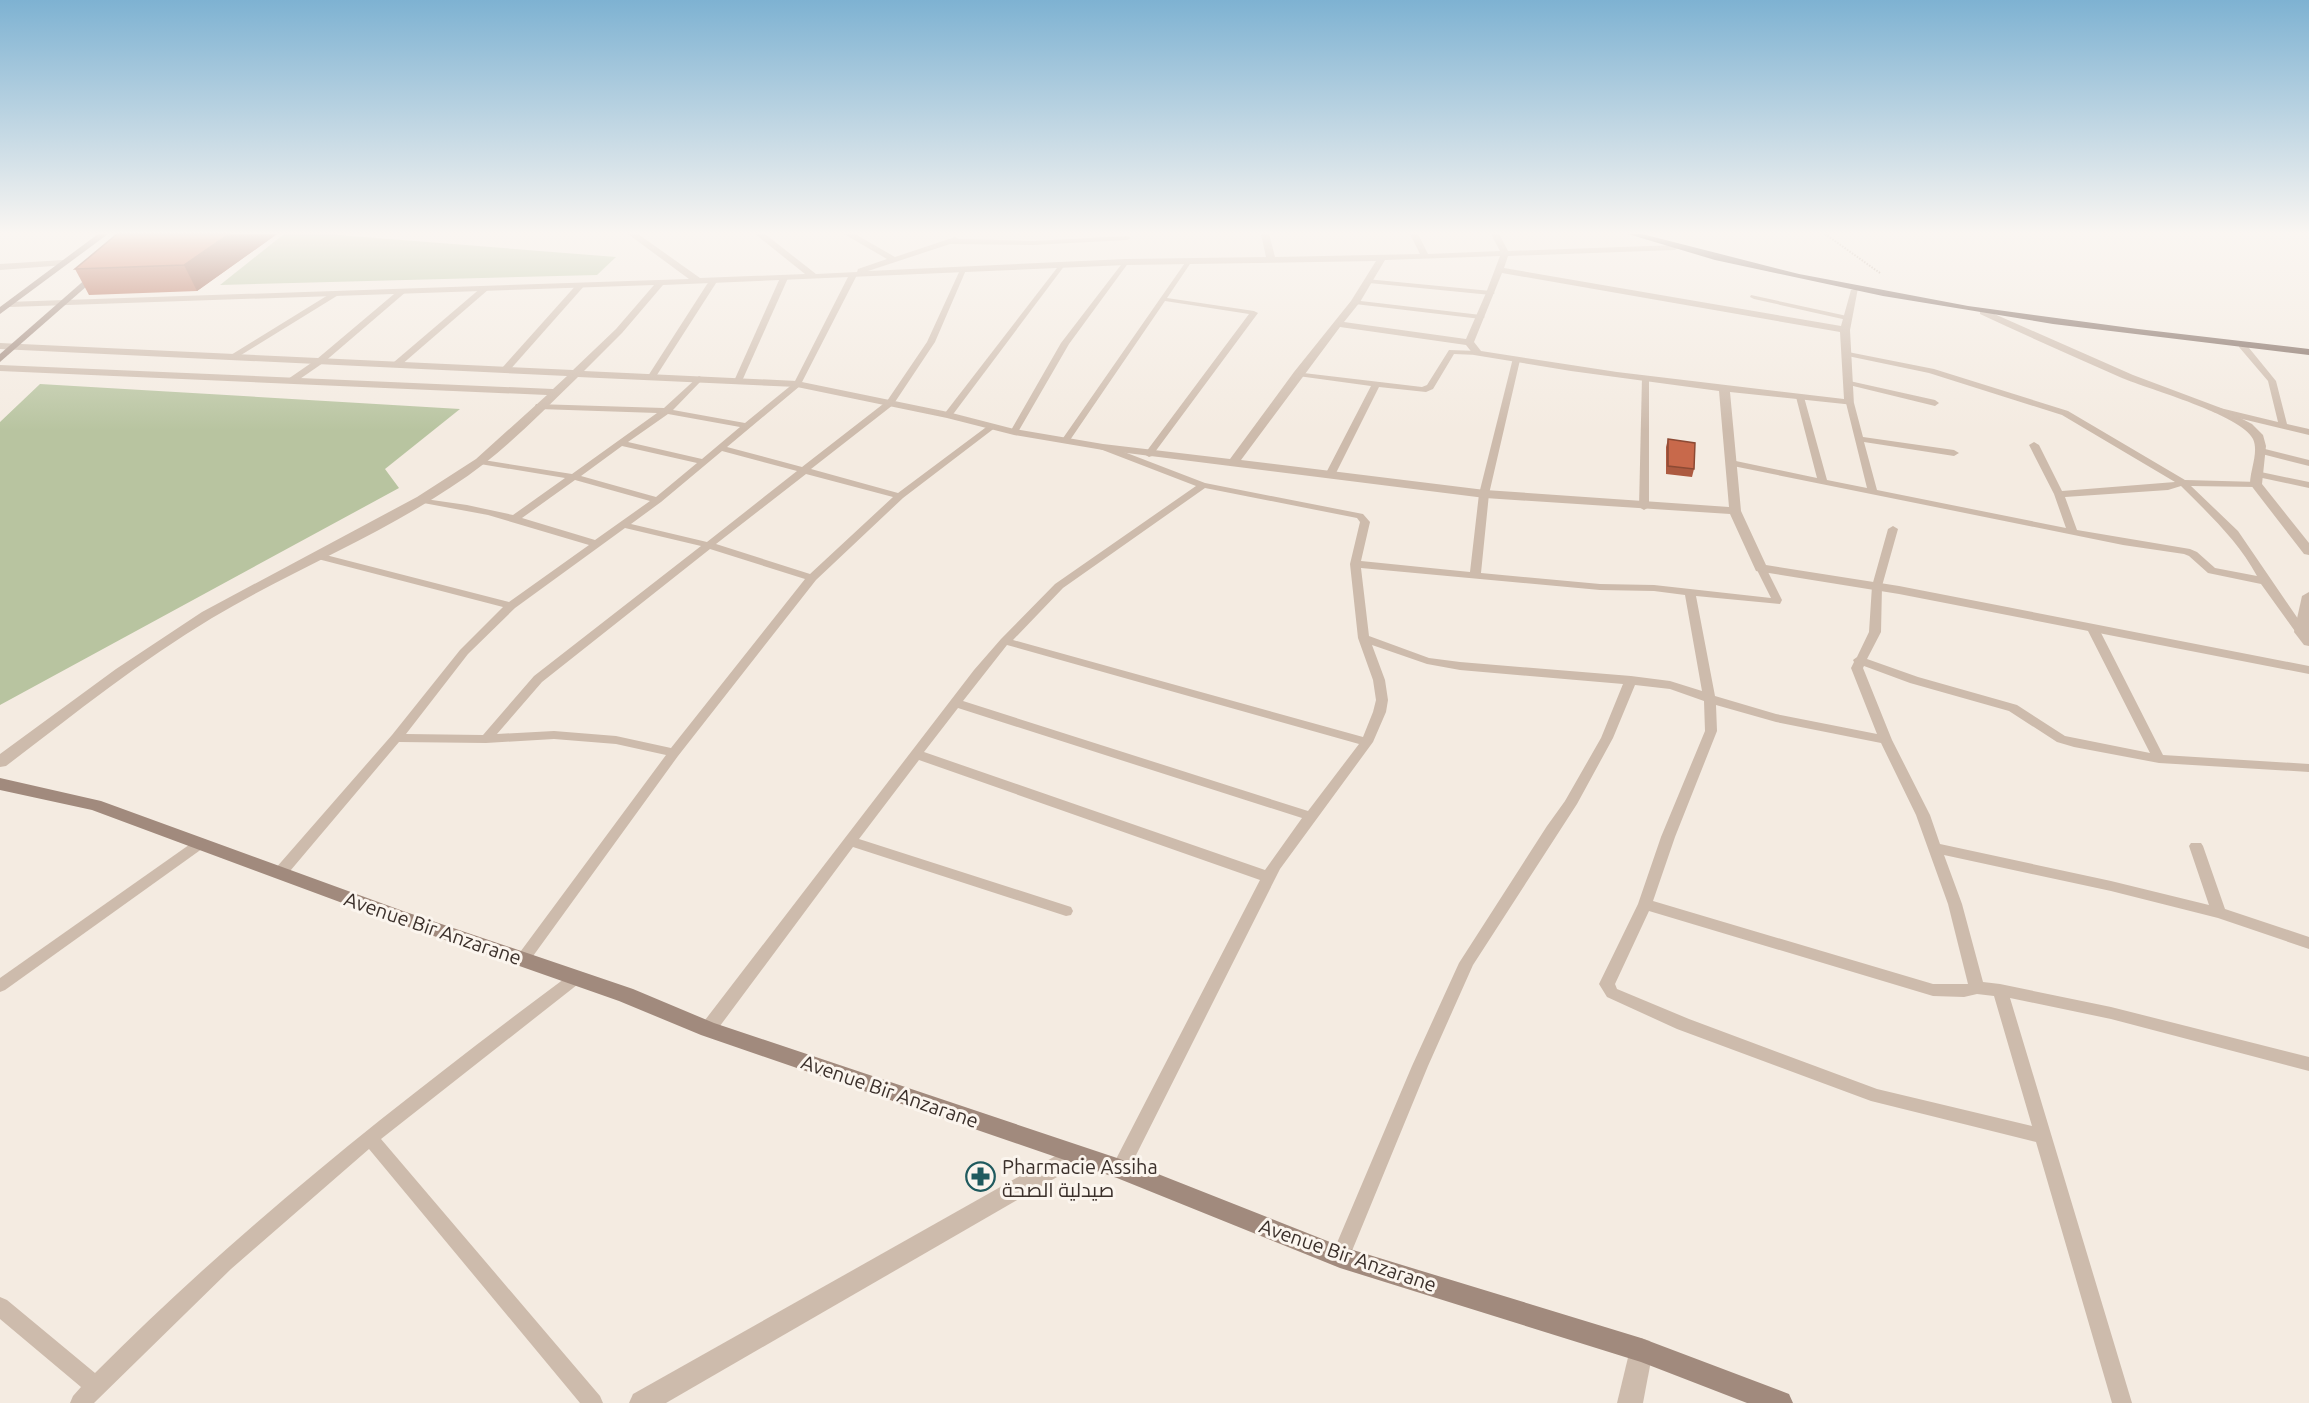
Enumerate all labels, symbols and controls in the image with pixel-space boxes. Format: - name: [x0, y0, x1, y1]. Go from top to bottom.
- street label: Avenue Bir Anzarane: [341, 887, 525, 969]
- street label: Avenue Bir Anzarane: [798, 1050, 982, 1132]
- place label: Pharmacie Assiha صيدلية الصحة: [1002, 1155, 1158, 1201]
- pharmacy icon: Pharmacie Assiha صيدلية الصحة: [965, 1161, 997, 1193]
- street label: Avenue Bir Anzarane: [1256, 1214, 1440, 1296]

